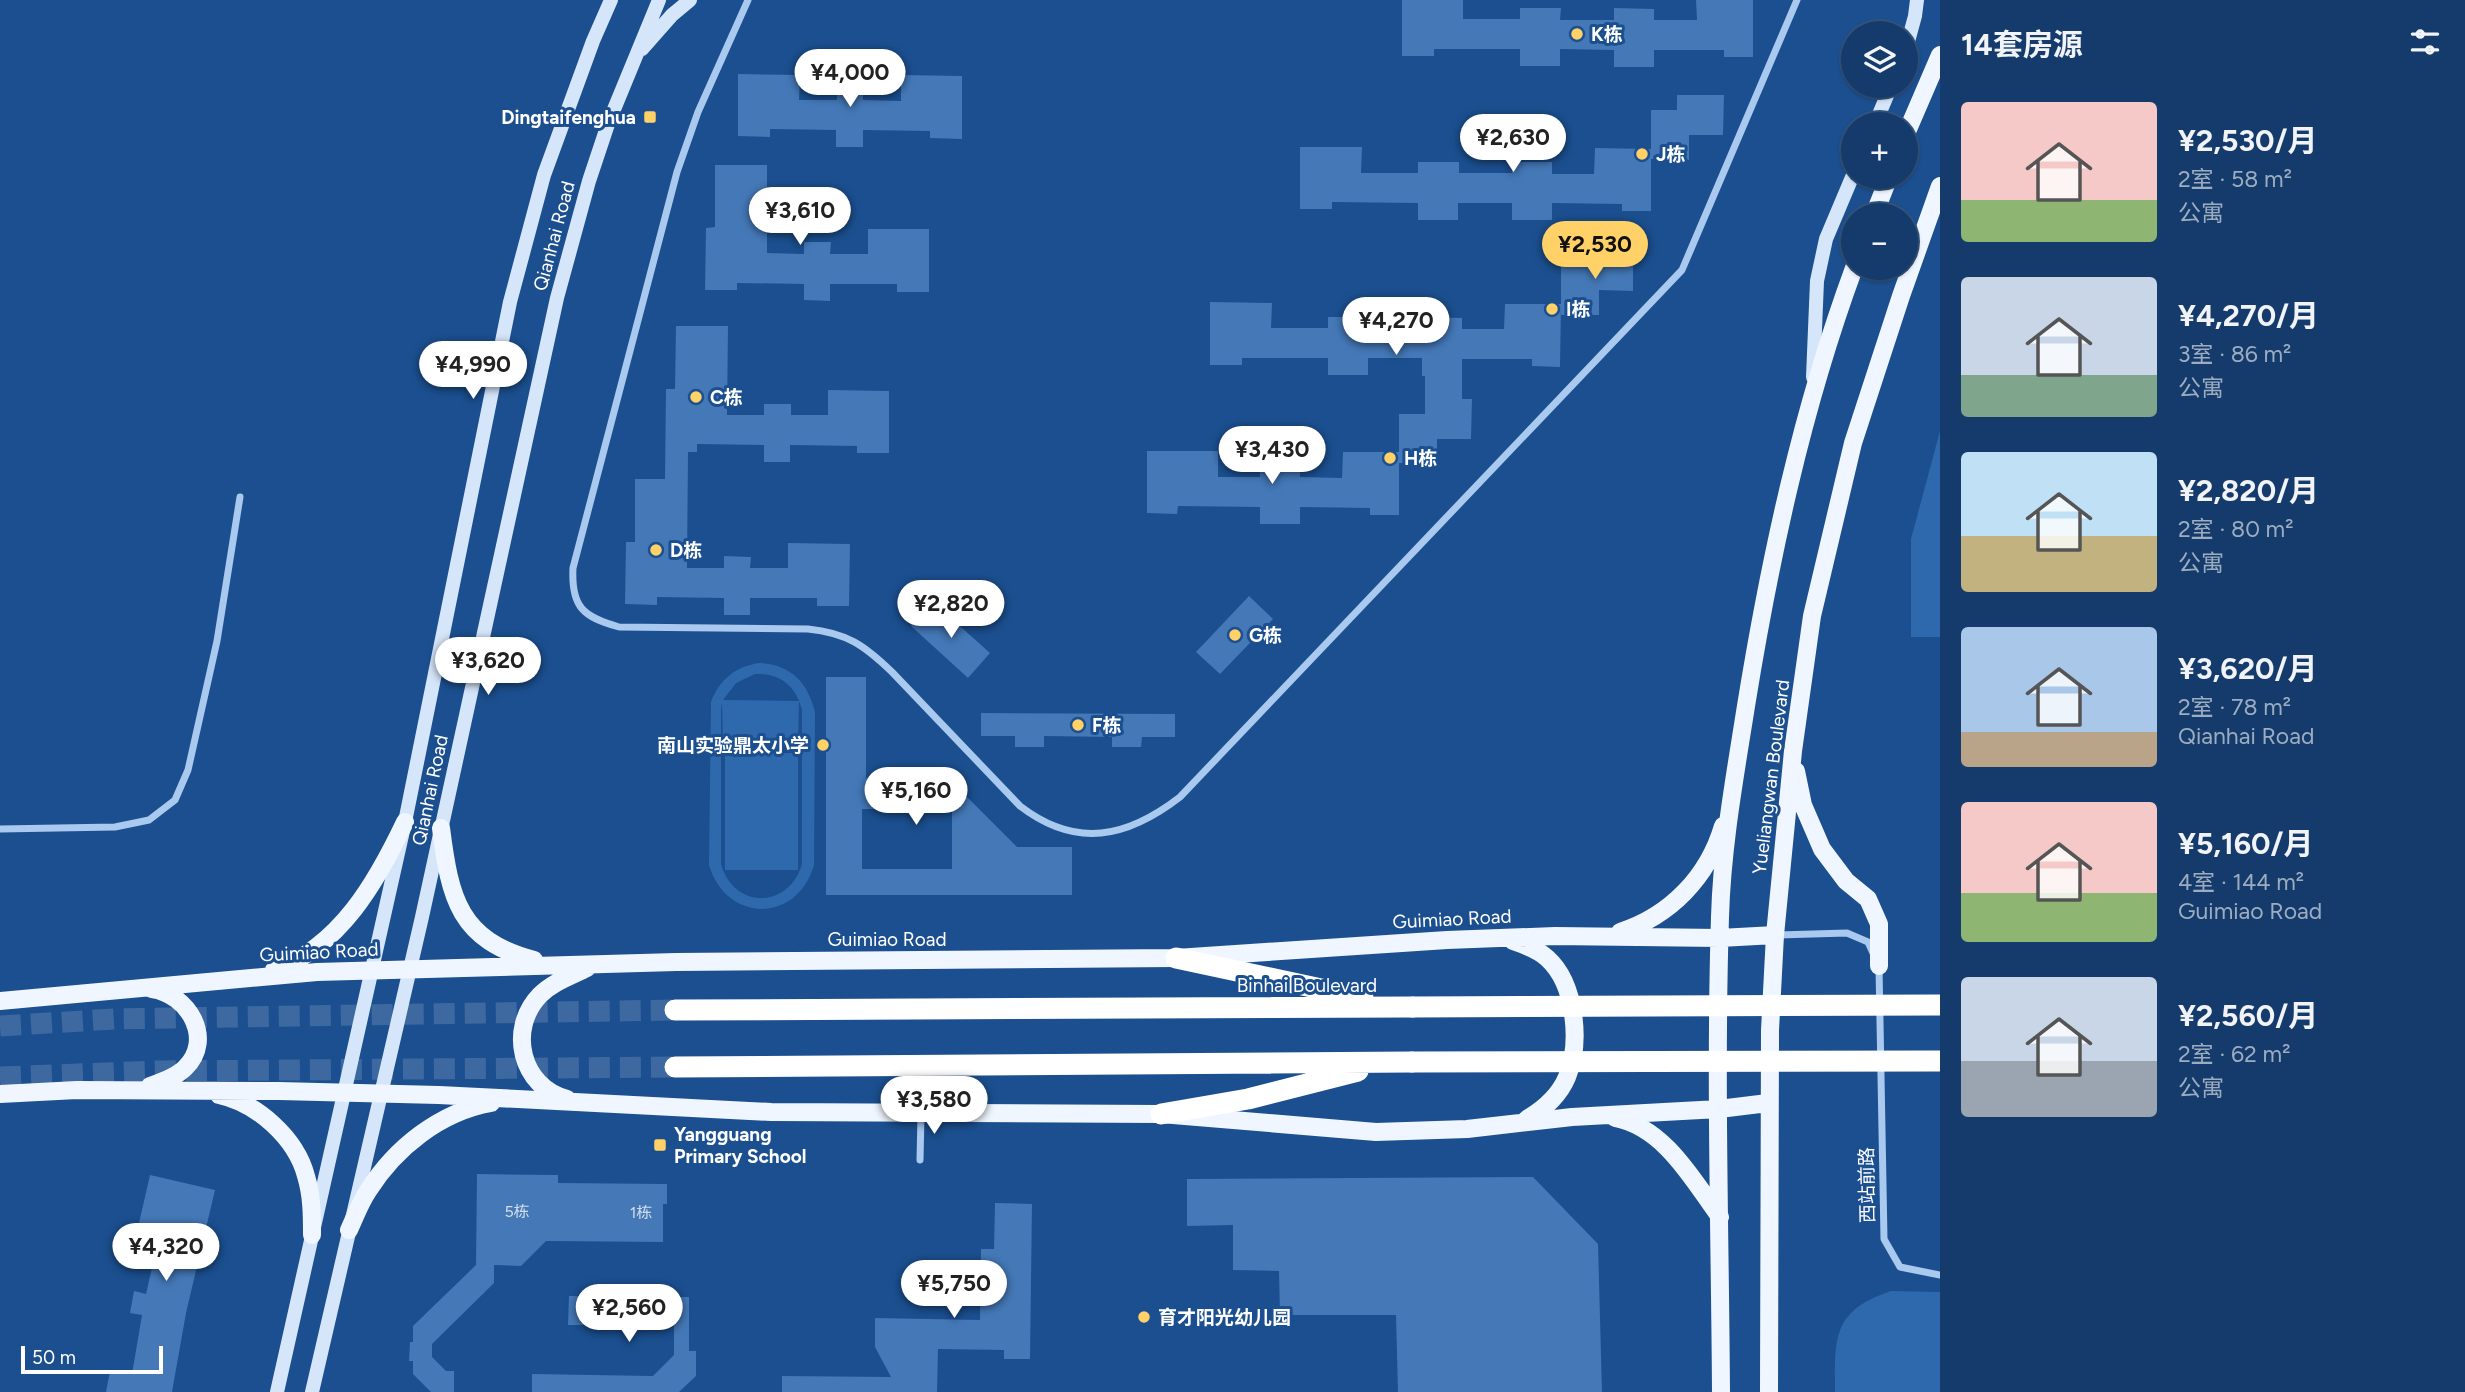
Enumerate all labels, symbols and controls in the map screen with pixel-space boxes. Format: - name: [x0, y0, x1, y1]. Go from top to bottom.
- map controls: [1841, 21, 1918, 280]
- button: layers: [1841, 21, 1918, 98]
- place label: K栋: [1591, 23, 1623, 46]
- icon: filters: [2406, 23, 2444, 61]
- marker: K栋: [1569, 26, 1585, 42]
- text: 14套房源: [1961, 26, 2083, 63]
- pin: ¥4,000: [793, 50, 907, 109]
- text: ¥4,000: [811, 58, 889, 86]
- place label: Dingtaifenghua: [501, 106, 636, 129]
- marker: Dingtaifenghua: [642, 109, 658, 125]
- button: +: [1841, 112, 1918, 189]
- pin: ¥2,630: [1456, 114, 1570, 174]
- text: ¥2,530/月: [2178, 122, 2317, 159]
- text: ¥2,630: [1476, 123, 1550, 151]
- icon: home: [2017, 130, 2101, 214]
- place label: J栋: [1656, 143, 1686, 166]
- marker: J栋: [1634, 146, 1650, 162]
- text: 2室 · 58 m²: [2178, 165, 2292, 193]
- street label: Qianhai Road: [528, 179, 580, 293]
- pin: ¥3,610: [743, 188, 857, 247]
- text: ¥3,610: [765, 196, 835, 224]
- text: 公寓: [2178, 199, 2224, 227]
- button: −: [1841, 203, 1918, 280]
- pin: ¥2,530: [1538, 222, 1652, 281]
- text: ¥2,530: [1558, 230, 1632, 258]
- text: ¥4,270/月: [2178, 297, 2319, 334]
- pin: ¥4,270: [1339, 298, 1453, 357]
- place label: I栋: [1566, 298, 1591, 321]
- marker: I栋: [1544, 301, 1560, 317]
- icon: home: [2017, 305, 2101, 389]
- text: ¥4,270: [1358, 306, 1434, 334]
- text: 3室 · 86 m²: [2178, 340, 2291, 368]
- pin: ¥4,990: [416, 342, 530, 401]
- text: ¥4,990: [435, 350, 511, 378]
- text: 公寓: [2178, 374, 2224, 402]
- place label: C栋: [710, 386, 743, 409]
- marker: C栋: [688, 389, 704, 405]
- pin: ¥3,430: [1215, 426, 1329, 486]
- text: ¥3,430: [1235, 435, 1309, 463]
- place label: H栋: [1404, 447, 1437, 470]
- marker: H栋: [1382, 450, 1398, 466]
- text: ¥2,820/月: [2178, 472, 2319, 509]
- icon: home: [2017, 480, 2101, 564]
- text: 2室 · 80 m²: [2178, 515, 2293, 543]
- place label: D栋: [670, 539, 702, 562]
- marker: D栋: [648, 542, 664, 558]
- text: 公寓: [2178, 549, 2224, 577]
- pin: ¥2,820: [894, 580, 1008, 640]
- text: ¥2,820: [913, 589, 989, 617]
- place label: G栋: [1249, 624, 1282, 647]
- marker: G栋: [1227, 627, 1243, 643]
- pin: ¥3,620: [431, 638, 545, 697]
- text: ¥3,620: [451, 646, 525, 674]
- text: ¥3,620/月: [2178, 650, 2317, 687]
- icon: home: [2017, 655, 2101, 739]
- street label: Yueliangwan Boulevard: [1748, 678, 1794, 876]
- text: 2室 · 78 m²: [2178, 693, 2291, 721]
- place label: F栋: [1092, 714, 1122, 737]
- marker: F栋: [1070, 717, 1086, 733]
- text: Qianhai Road: [2178, 722, 2314, 750]
- street label: Qianhai Road: [407, 733, 453, 847]
- place label: 南山实验鼎太小学: [657, 734, 809, 757]
- marker: 南山实验鼎太小学: [815, 737, 831, 753]
- pin: ¥5,160: [859, 768, 973, 827]
- text: ¥5,160: [881, 776, 951, 804]
- text: ¥5,160/月: [2178, 825, 2313, 862]
- icon: home: [2017, 830, 2101, 914]
- text: 4室 · 144 m²: [2178, 868, 2304, 896]
- text: Guimiao Road: [2178, 897, 2322, 925]
- street label: Guimiao Road: [1392, 904, 1512, 934]
- street label: Guimiao Road: [827, 928, 947, 951]
- street label: Guimiao Road: [259, 937, 379, 967]
- street label: Binhai Boulevard: [1237, 974, 1377, 997]
- text: ¥2,560/月: [2178, 997, 2318, 1034]
- icon: home: [2017, 1005, 2101, 1089]
- text: 2室 · 62 m²: [2178, 1040, 2291, 1068]
- text: 公寓: [2178, 1074, 2224, 1102]
- pin: ¥3,580: [877, 1076, 991, 1136]
- text: ¥3,580: [897, 1085, 971, 1113]
- place label: Yangguang Primary School: [674, 1123, 806, 1168]
- marker: Yangguang Primary School: [652, 1137, 668, 1153]
- street label: 西站前路: [1855, 1147, 1879, 1223]
- house number: 5栋: [504, 1202, 530, 1221]
- house number: 1栋: [630, 1203, 652, 1222]
- pin: ¥4,320: [109, 1224, 223, 1283]
- text: ¥4,320: [128, 1232, 204, 1260]
- pin: ¥5,750: [897, 1260, 1011, 1320]
- text: ¥5,750: [917, 1269, 991, 1297]
- pin: ¥2,560: [572, 1284, 686, 1344]
- text: ¥2,560: [592, 1293, 666, 1321]
- place label: 育才阳光幼儿园: [1158, 1306, 1291, 1329]
- marker: 育才阳光幼儿园: [1136, 1309, 1152, 1325]
- scale bar: [21, 1343, 163, 1375]
- text: 50 m: [32, 1346, 76, 1369]

